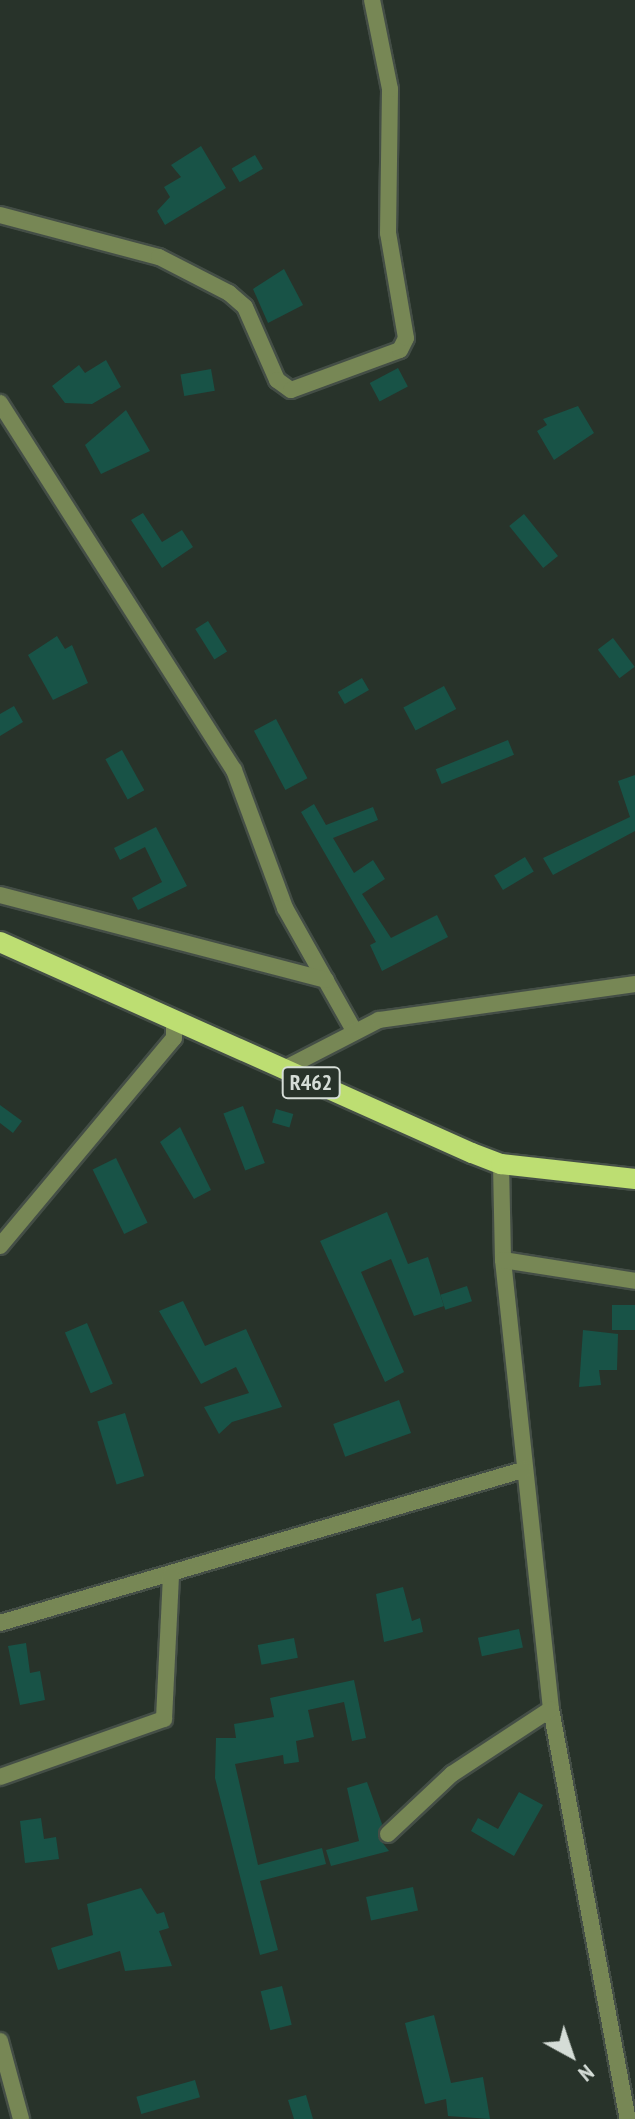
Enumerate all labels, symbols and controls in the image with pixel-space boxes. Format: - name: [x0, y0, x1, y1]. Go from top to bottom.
- road number: R462: [281, 1065, 341, 1101]
- north arrow: [531, 2015, 611, 2095]
- text: N: [573, 2059, 600, 2088]

